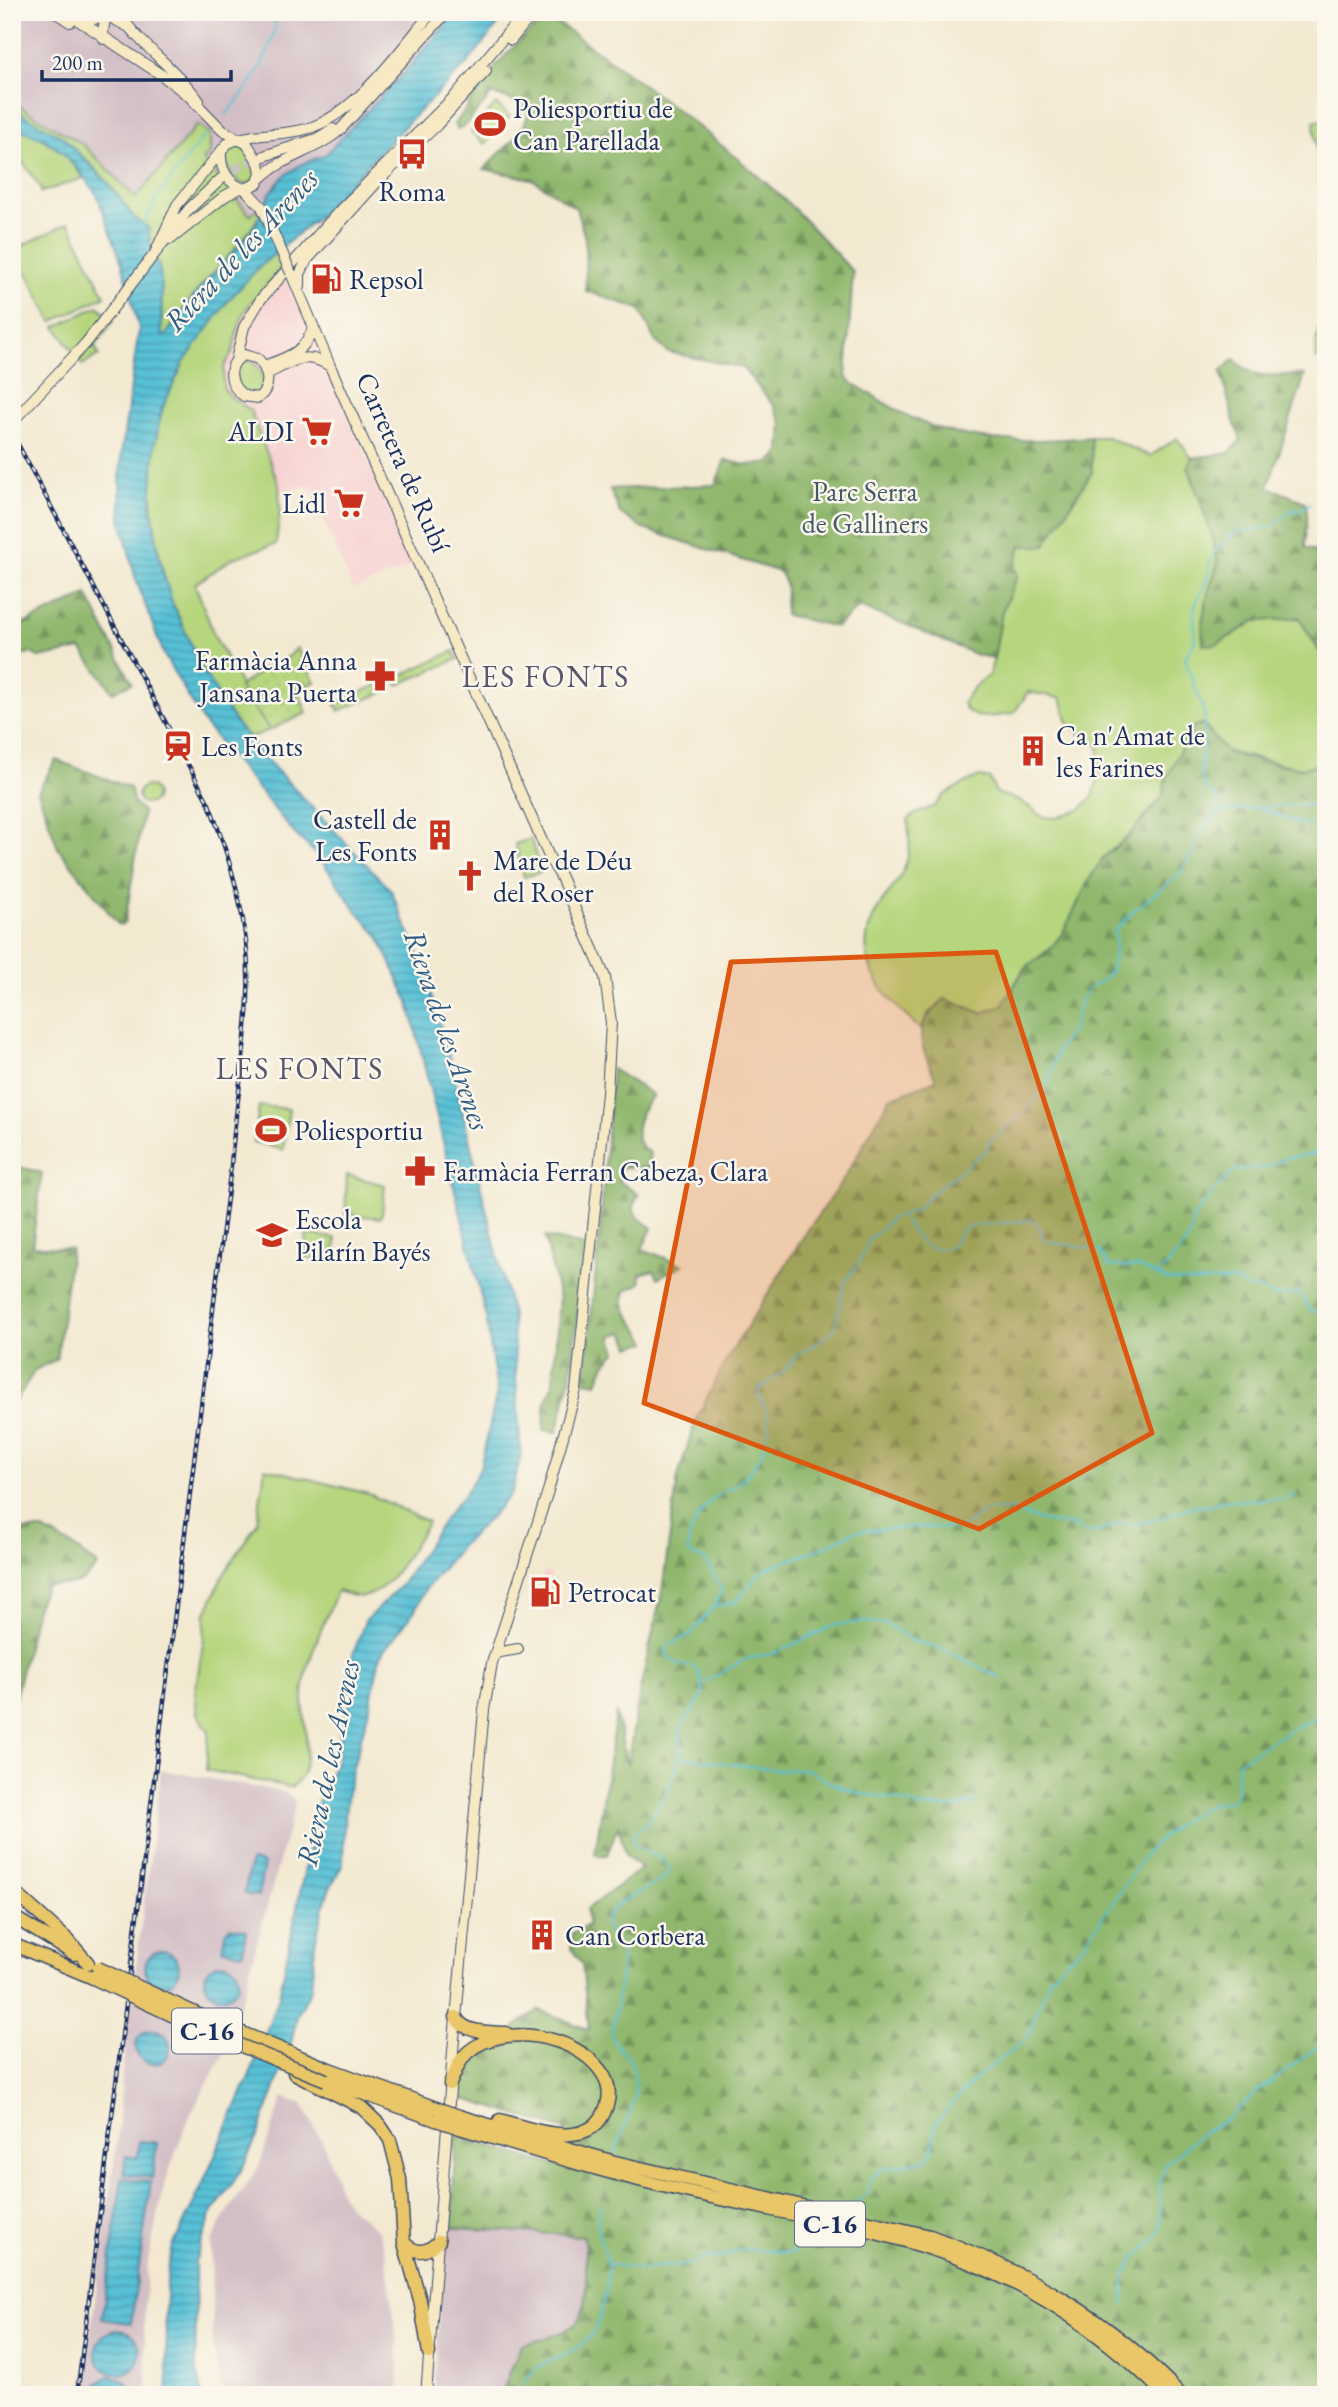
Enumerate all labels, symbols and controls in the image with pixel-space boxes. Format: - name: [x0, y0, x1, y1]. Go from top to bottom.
- scale bar: [42, 38, 231, 82]
- text: 200 m: [52, 49, 103, 76]
- place label: Poliesportiu de Can Parellada: [513, 90, 673, 158]
- sports icon: Poliesportiu de Can Parellada: [473, 107, 507, 141]
- bus stop icon: Roma: [395, 137, 429, 171]
- water label: Riera de les Arenes: [155, 159, 327, 340]
- place label: Roma: [379, 173, 446, 209]
- place label: Repsol: [349, 261, 424, 297]
- fuel station icon: Repsol: [309, 262, 343, 296]
- street label: Carretera de Rubí: [348, 366, 460, 558]
- place label: ALDI: [227, 413, 294, 449]
- supermarket icon: ALDI: [300, 414, 334, 448]
- park label: Parc Serra de Galliners: [802, 473, 928, 541]
- place label: Lidl: [282, 485, 326, 521]
- supermarket icon: Lidl: [332, 486, 366, 520]
- place label: Farmàcia Anna Jansana Puerta: [195, 642, 358, 710]
- district label: LES FONTS: [462, 657, 630, 696]
- pharmacy icon: Farmàcia Anna Jansana Puerta: [363, 659, 397, 693]
- place label: Ca n'Amat de les Farines: [1056, 717, 1205, 785]
- place label: Les Fonts: [201, 728, 303, 764]
- station icon: Les Fonts: [161, 729, 195, 763]
- building icon: Ca n'Amat de les Farines: [1016, 734, 1050, 768]
- place label: Castell de Les Fonts: [313, 801, 417, 869]
- building icon: Castell de Les Fonts: [423, 818, 457, 852]
- place label: Mare de Déu del Roser: [493, 842, 632, 910]
- church icon: Mare de Déu del Roser: [453, 859, 487, 893]
- water label: Riera de les Arenes: [395, 924, 500, 1136]
- district label: LES FONTS: [216, 1049, 384, 1088]
- place label: Poliesportiu: [294, 1112, 423, 1148]
- sports icon: Poliesportiu: [254, 1113, 288, 1147]
- place label: Farmàcia Ferran Cabeza, Clara: [443, 1153, 769, 1189]
- pharmacy icon: Farmàcia Ferran Cabeza, Clara: [403, 1154, 437, 1188]
- place label: Escola Pilarín Bayés: [295, 1201, 431, 1269]
- school or university icon: Escola Pilarín Bayés: [255, 1218, 289, 1252]
- place label: Petrocat: [568, 1574, 656, 1610]
- fuel station icon: Petrocat: [528, 1575, 562, 1609]
- water label: Riera de les Arenes: [287, 1656, 369, 1870]
- place label: Can Corbera: [565, 1917, 706, 1953]
- building icon: Can Corbera: [525, 1918, 559, 1952]
- road number: C-16: [172, 2008, 242, 2054]
- road number: C-16: [795, 2202, 865, 2246]

